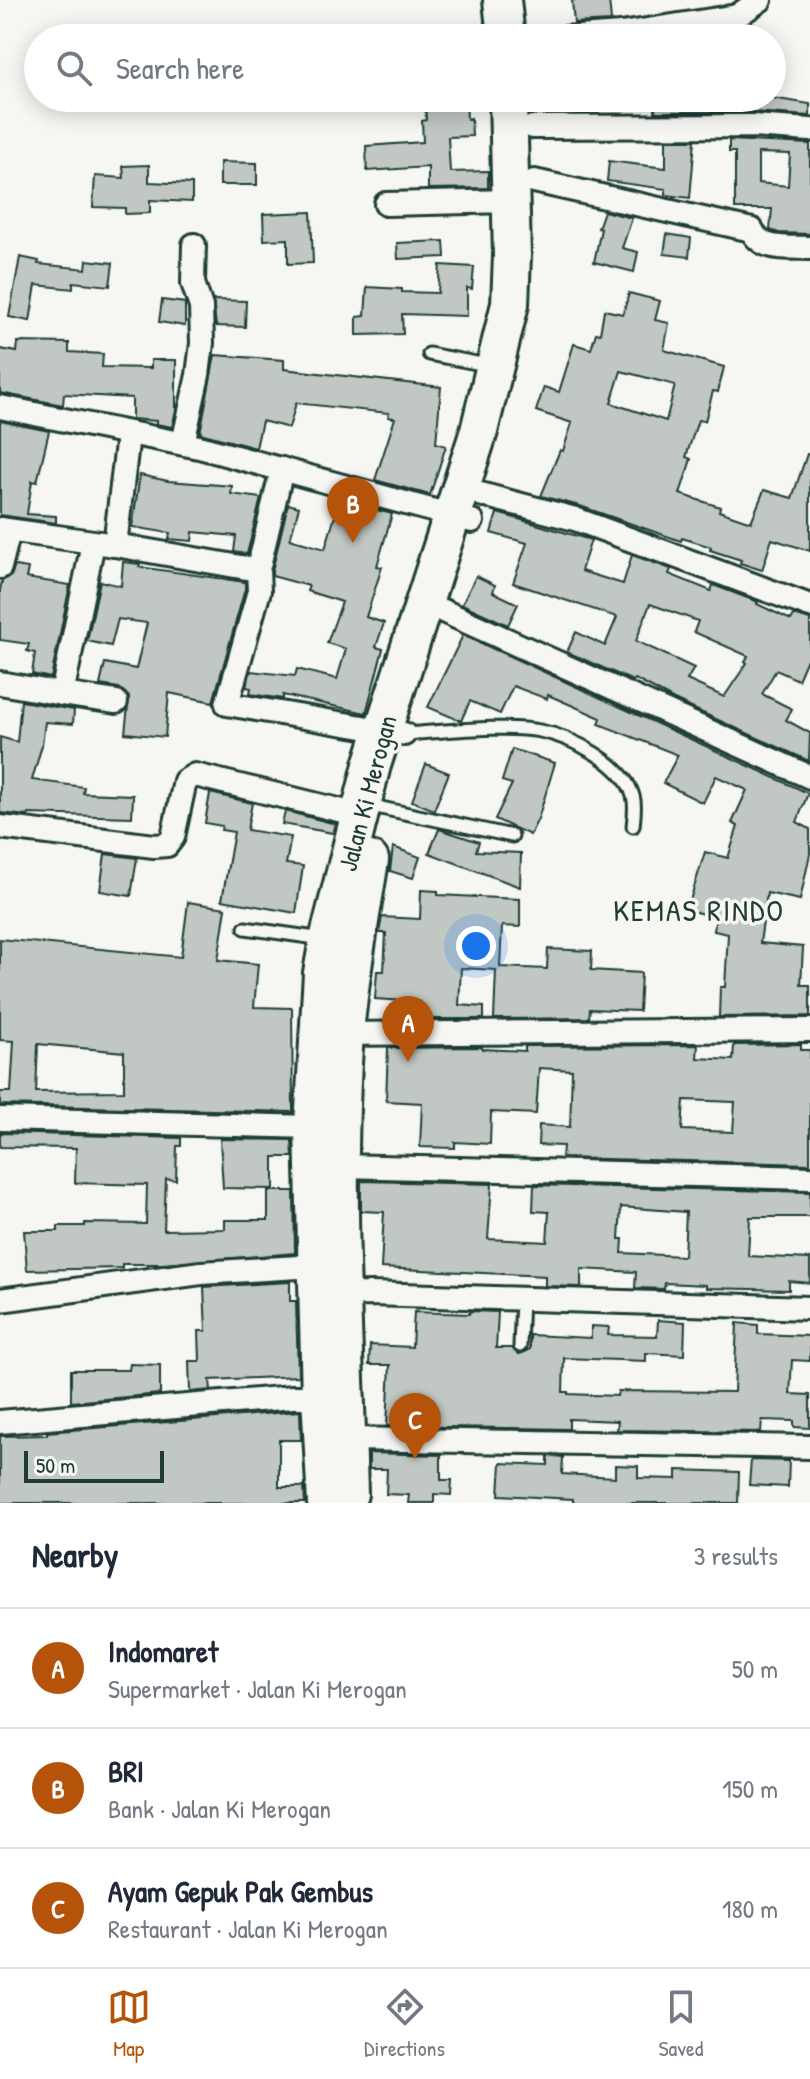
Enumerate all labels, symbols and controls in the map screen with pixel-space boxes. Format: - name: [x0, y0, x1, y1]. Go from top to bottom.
- search box: [24, 24, 786, 112]
- icon: search: [52, 46, 96, 90]
- text: Search here: [116, 48, 244, 88]
- pin: B: [327, 477, 379, 543]
- street label: Jalan Ki Merogan: [329, 711, 405, 875]
- district label: KEMAS RINDO: [613, 890, 785, 930]
- your location: [456, 926, 496, 966]
- pin: A: [382, 996, 434, 1062]
- pin: C: [389, 1393, 441, 1459]
- scale bar: [24, 1447, 164, 1483]
- text: 50 m: [36, 1450, 75, 1480]
- text: Nearby: [32, 1532, 118, 1578]
- text: 3 results: [694, 1538, 778, 1573]
- text: Indomaret: [108, 1631, 218, 1671]
- text: A: [52, 1651, 64, 1686]
- text: 50 m: [732, 1651, 778, 1686]
- text: Supermarket · Jalan Ki Merogan: [108, 1671, 407, 1706]
- text: BRI: [108, 1751, 144, 1791]
- text: B: [51, 1771, 65, 1806]
- text: 150 m: [722, 1771, 778, 1806]
- text: Bank · Jalan Ki Merogan: [108, 1791, 331, 1826]
- text: Ayam Gepuk Pak Gembus: [108, 1871, 373, 1911]
- text: C: [51, 1891, 65, 1926]
- text: 180 m: [722, 1891, 778, 1926]
- text: Restaurant · Jalan Ki Merogan: [108, 1911, 388, 1946]
- tab: Map: [107, 1985, 151, 2063]
- tab: Directions: [364, 1985, 445, 2063]
- tab: Saved: [658, 1985, 703, 2063]

